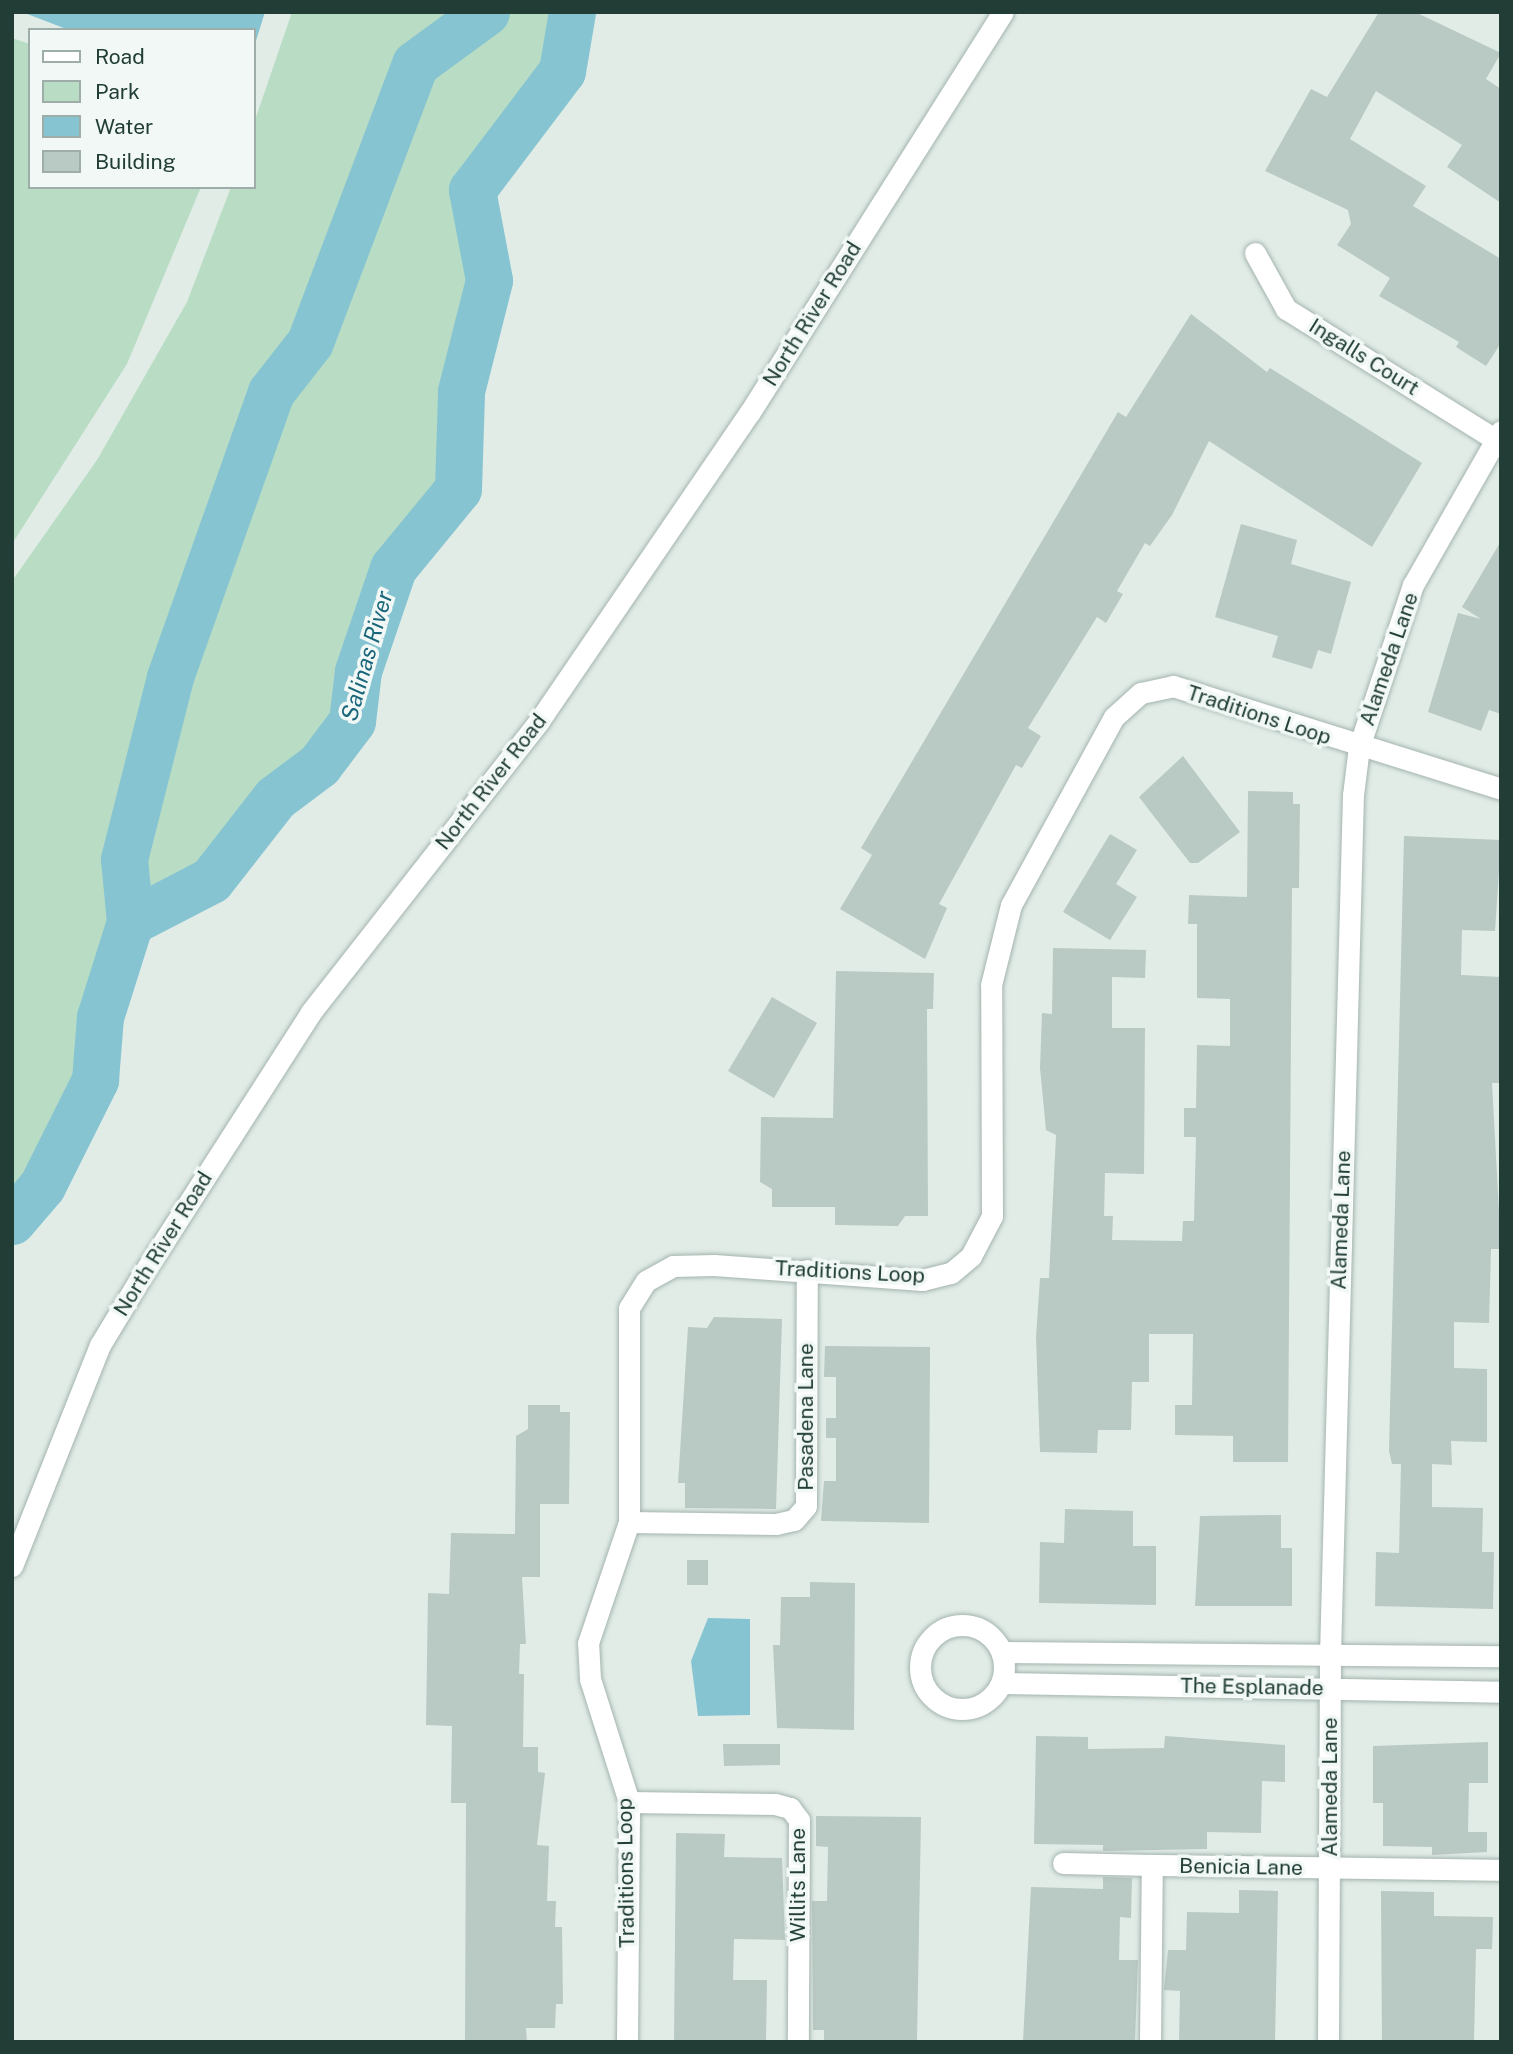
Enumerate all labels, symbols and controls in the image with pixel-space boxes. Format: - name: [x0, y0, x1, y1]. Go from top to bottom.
- legend: [28, 28, 256, 189]
- text: Road: [95, 44, 145, 69]
- text: Park: [95, 79, 140, 104]
- text: Water: [95, 114, 153, 139]
- text: Building: [95, 149, 176, 174]
- street label: North River Road: [757, 237, 867, 391]
- street label: Ingalls Court: [1304, 313, 1424, 401]
- water label: Salinas River: [335, 588, 399, 724]
- street label: Alameda Lane: [1354, 589, 1424, 729]
- street label: Traditions Loop: [1184, 680, 1334, 750]
- street label: North River Road: [430, 709, 552, 855]
- street label: Alameda Lane: [1326, 1150, 1356, 1290]
- street label: North River Road: [108, 1167, 218, 1321]
- street label: Traditions Loop: [774, 1255, 926, 1289]
- street label: Pasadena Lane: [793, 1343, 819, 1491]
- street label: The Esplanade: [1180, 1673, 1324, 1701]
- street label: Alameda Lane: [1317, 1717, 1343, 1857]
- street label: Traditions Loop: [612, 1798, 640, 1948]
- street label: Willits Lane: [785, 1828, 811, 1942]
- street label: Benicia Lane: [1179, 1853, 1303, 1881]

